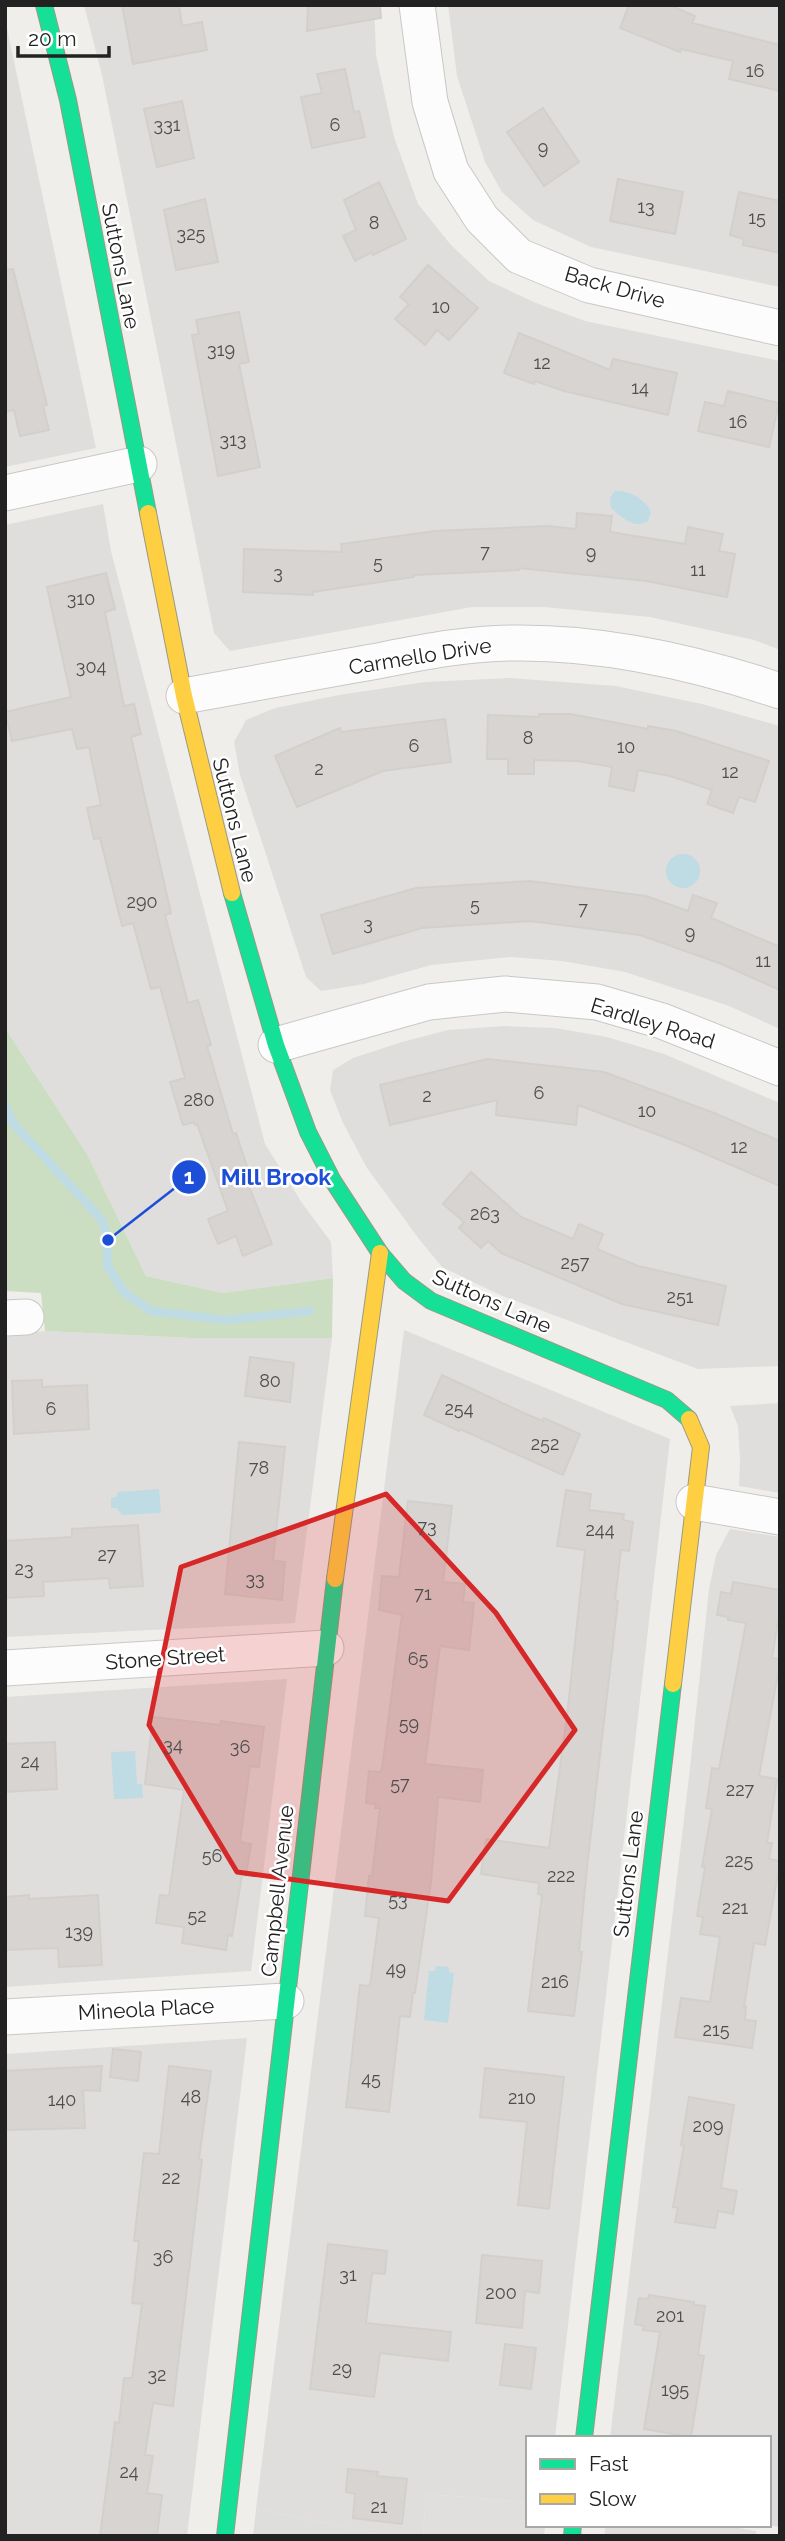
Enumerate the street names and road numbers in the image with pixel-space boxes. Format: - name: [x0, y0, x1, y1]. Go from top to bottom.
- street label: Suttons Lane: [97, 201, 145, 331]
- street label: Back Drive: [562, 261, 668, 313]
- street label: Carmello Drive: [347, 632, 493, 680]
- street label: Suttons Lane: [207, 755, 263, 885]
- street label: Eardley Road: [588, 992, 718, 1054]
- street label: Suttons Lane: [429, 1264, 555, 1338]
- street label: Stone Street: [104, 1641, 226, 1675]
- street label: Campbell Avenue: [256, 1804, 298, 1978]
- street label: Suttons Lane: [608, 1809, 648, 1939]
- street label: Mineola Place: [77, 1993, 215, 2025]

